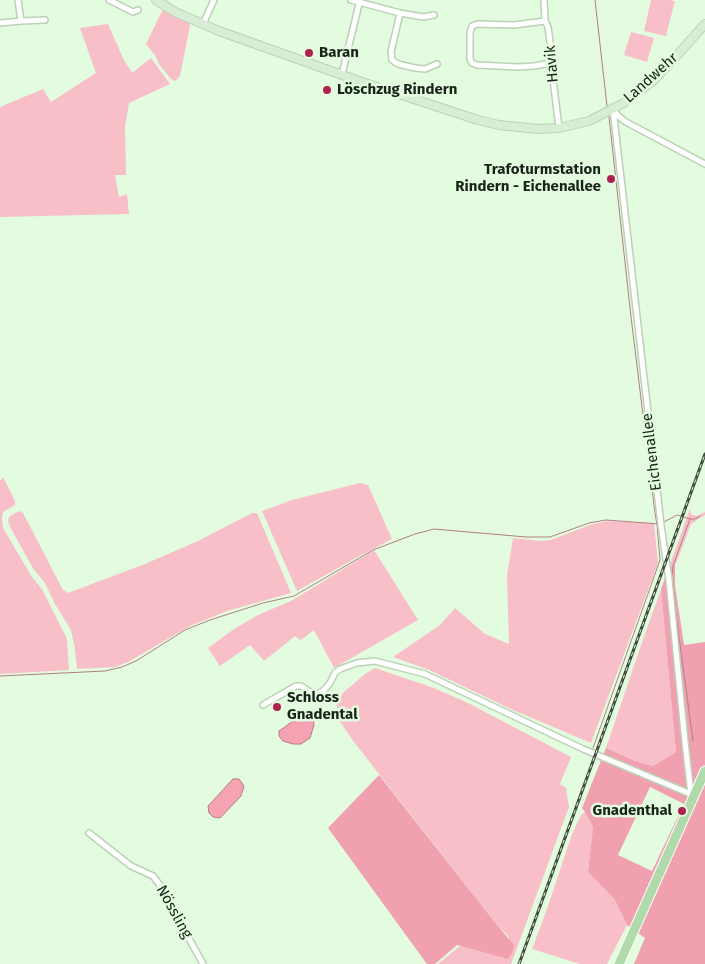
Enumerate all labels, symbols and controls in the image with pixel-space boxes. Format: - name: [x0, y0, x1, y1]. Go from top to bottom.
- place label: Baran: [319, 44, 359, 62]
- street label: Havik: [541, 45, 563, 83]
- marker: Baran: [303, 47, 315, 59]
- street label: Landwehr: [620, 49, 682, 107]
- place label: Löschzug Rindern: [337, 81, 457, 99]
- marker: Löschzug Rindern: [321, 84, 333, 96]
- place label: Trafoturmstation Rindern - Eichenallee: [455, 161, 601, 196]
- marker: Trafoturmstation Rindern - Eichenallee: [605, 173, 617, 185]
- street label: Eichenallee: [638, 412, 666, 492]
- place label: Schloss Gnadental: [287, 689, 358, 724]
- marker: Schloss Gnadental: [271, 701, 283, 713]
- place label: Gnadenthal: [593, 802, 672, 820]
- marker: Gnadenthal: [676, 805, 688, 817]
- street label: Nössling: [152, 882, 196, 942]

